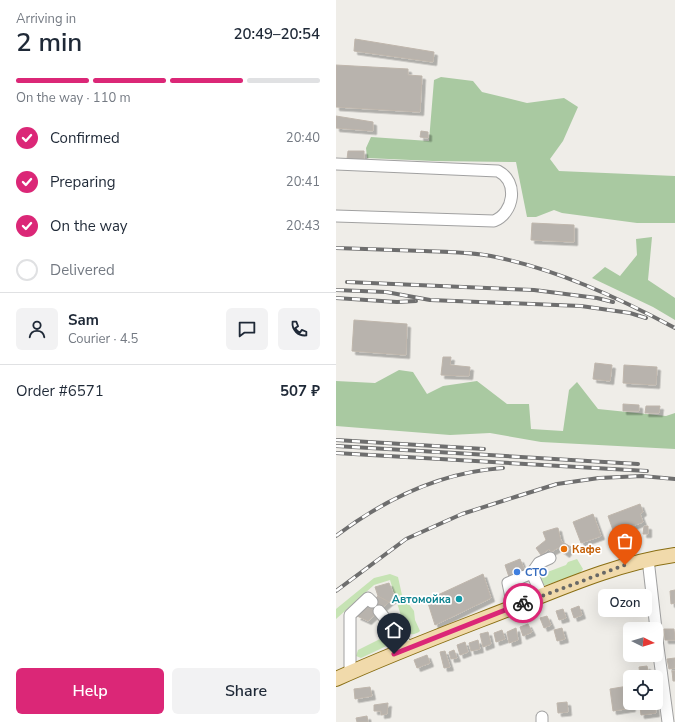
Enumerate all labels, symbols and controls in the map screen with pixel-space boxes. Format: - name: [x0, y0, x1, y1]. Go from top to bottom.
- text: Arriving in: [16, 10, 76, 28]
- text: 20:49–20:54: [233, 24, 320, 44]
- text: 2 min: [16, 25, 82, 60]
- text: On the way · 110 m: [16, 89, 131, 107]
- icon: check: [16, 127, 38, 149]
- text: Confirmed: [50, 128, 120, 148]
- text: 20:40: [286, 129, 320, 147]
- icon: check: [16, 171, 38, 193]
- text: Preparing: [50, 172, 115, 192]
- text: 20:41: [286, 173, 320, 191]
- icon: check: [16, 215, 38, 237]
- text: On the way: [50, 216, 128, 236]
- text: 20:43: [286, 217, 320, 235]
- text: Delivered: [50, 260, 115, 280]
- button: person: [16, 308, 58, 350]
- button: chat: [226, 308, 268, 350]
- button: phone: [278, 308, 320, 350]
- text: Sam: [68, 310, 99, 330]
- text: Courier · 4.5: [68, 330, 138, 348]
- text: Order #6571: [16, 381, 104, 401]
- text: 507 ₽: [280, 381, 320, 401]
- pin: [608, 524, 642, 565]
- icon: bag: [614, 530, 636, 552]
- place label: Кафе: [572, 542, 601, 557]
- marker: Кафе: [559, 544, 569, 554]
- place label: СТО: [525, 565, 548, 580]
- marker: СТО: [512, 567, 522, 577]
- courier: [503, 583, 543, 623]
- callout: Ozon: [598, 589, 652, 617]
- place label: Автомойка: [392, 592, 451, 607]
- icon: bike: [512, 592, 534, 614]
- marker: Автомойка: [454, 594, 464, 604]
- text: Ozon: [610, 594, 640, 612]
- pin: [377, 613, 411, 654]
- icon: home: [383, 619, 405, 641]
- north arrow: [623, 622, 663, 662]
- map controls: [623, 622, 663, 710]
- button: Help: [16, 668, 164, 714]
- button: Share: [172, 668, 320, 714]
- button: locate: [623, 670, 663, 710]

